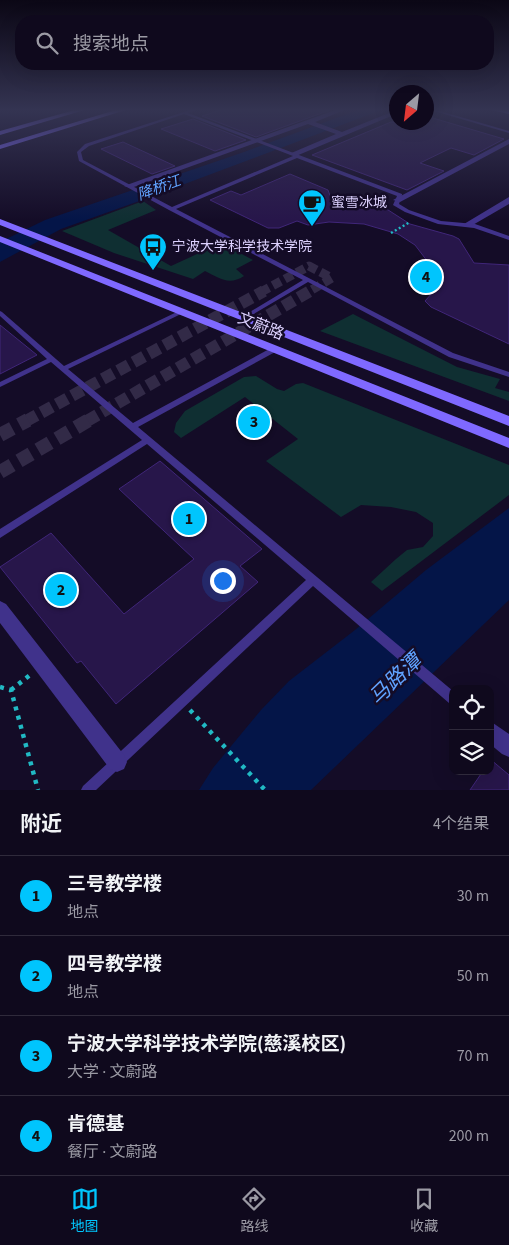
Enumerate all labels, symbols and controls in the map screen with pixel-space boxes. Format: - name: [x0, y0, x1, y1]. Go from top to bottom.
- search box: [15, 15, 494, 70]
- icon: search: [33, 29, 61, 57]
- text: 搜索地点: [73, 31, 149, 58]
- north arrow: [389, 85, 434, 130]
- water label: 降桥江: [134, 170, 186, 206]
- cafe icon: 蜜雪冰城: [297, 188, 327, 227]
- place label: 蜜雪冰城: [331, 193, 387, 213]
- bus stop icon: 宁波大学科学技术学院: [138, 232, 168, 271]
- place label: 宁波大学科学技术学院: [172, 237, 312, 257]
- pin: 4: [410, 258, 442, 296]
- street label: 文蔚路: [235, 307, 287, 345]
- pin: 3: [238, 403, 270, 441]
- pin: 1: [173, 500, 205, 538]
- your location: [210, 568, 236, 594]
- pin: 2: [45, 571, 77, 609]
- water label: 马路潭: [362, 644, 431, 712]
- map controls: [449, 685, 494, 775]
- button: locate: [449, 685, 494, 730]
- button: layers: [449, 730, 494, 775]
- text: 附近: [20, 809, 62, 839]
- text: 4个结果: [433, 813, 489, 835]
- text: 三号教学楼: [67, 871, 162, 898]
- text: 1: [32, 885, 40, 907]
- text: 30 m: [457, 885, 489, 907]
- text: 地点: [67, 901, 99, 923]
- text: 四号教学楼: [67, 951, 162, 978]
- text: 2: [32, 965, 40, 987]
- text: 50 m: [457, 965, 489, 987]
- text: 地点: [67, 981, 99, 1003]
- text: 宁波大学科学技术学院(慈溪校区): [67, 1031, 346, 1058]
- text: 3: [32, 1045, 40, 1067]
- text: 70 m: [457, 1045, 489, 1067]
- text: 大学 · 文蔚路: [67, 1061, 157, 1083]
- text: 肯德基: [67, 1111, 124, 1138]
- text: 4: [32, 1125, 40, 1147]
- text: 200 m: [449, 1125, 489, 1147]
- text: 餐厅 · 文蔚路: [67, 1141, 157, 1163]
- tab: 地图: [71, 1185, 99, 1237]
- tab: 路线: [240, 1185, 268, 1237]
- tab: 收藏: [410, 1185, 438, 1237]

